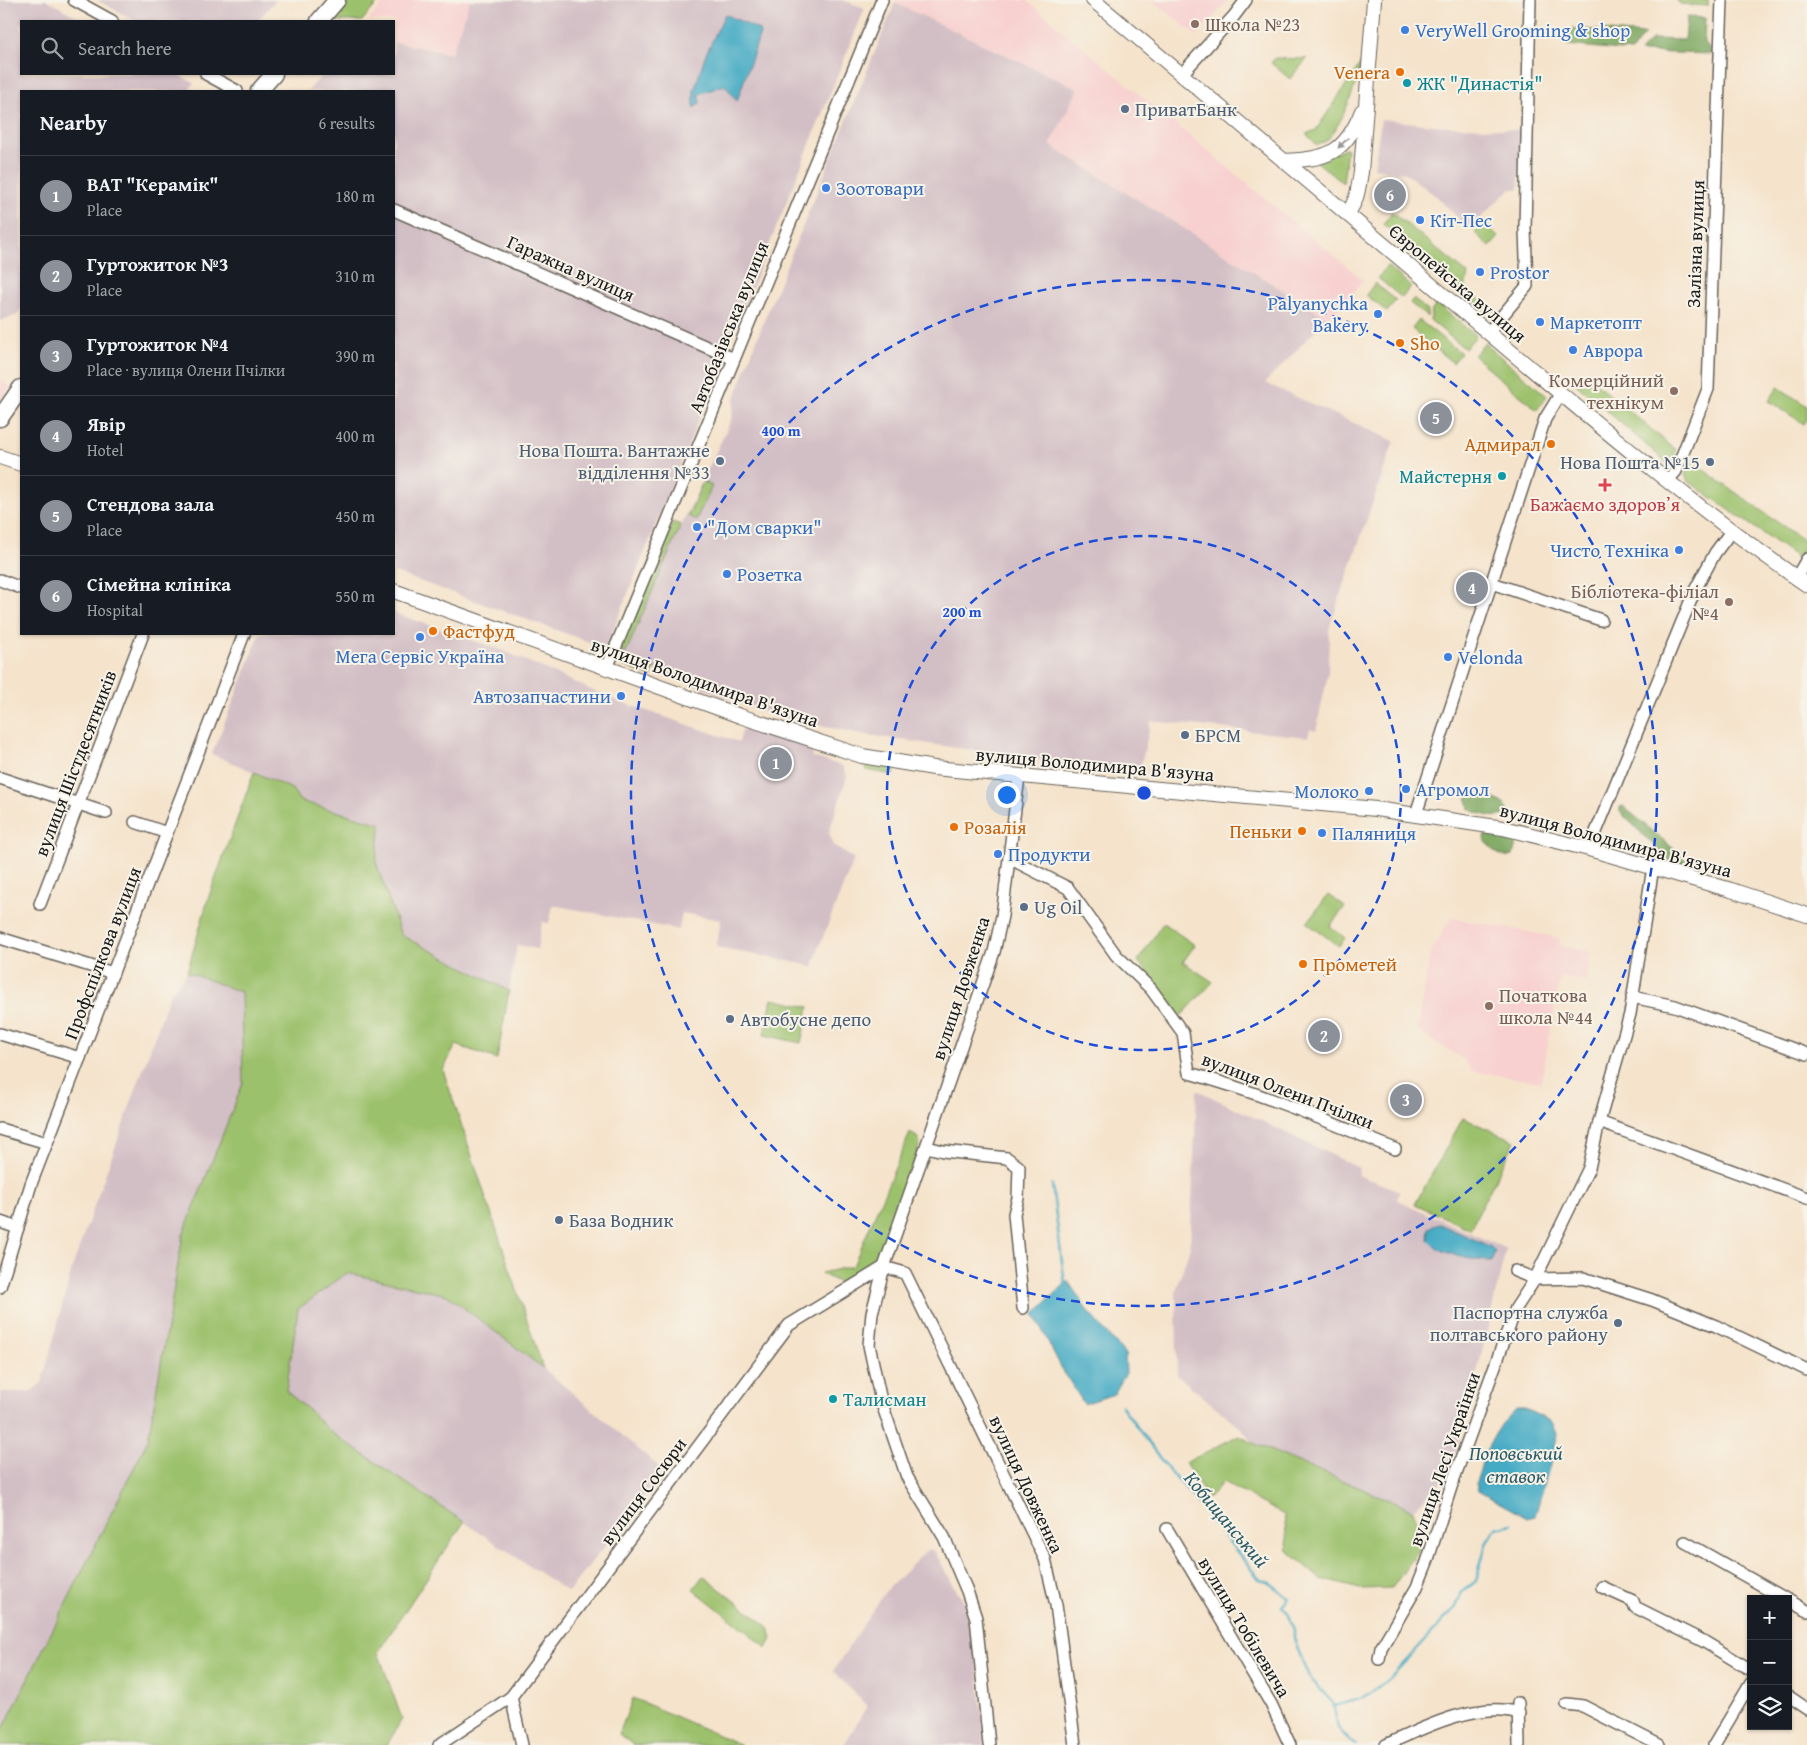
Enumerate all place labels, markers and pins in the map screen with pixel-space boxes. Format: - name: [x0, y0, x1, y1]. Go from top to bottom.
- place label: Школа №23: [1205, 10, 1300, 38]
- place label: VeryWell Grooming & shop: [1415, 16, 1630, 44]
- marker: Школа №23: [1189, 18, 1201, 30]
- marker: VeryWell Grooming & shop: [1399, 24, 1411, 36]
- place label: Venera: [1334, 58, 1390, 86]
- marker: Venera: [1394, 66, 1406, 78]
- place label: ЖК "Династія": [1416, 69, 1543, 97]
- marker: ЖК "Династія": [1401, 77, 1413, 89]
- place label: ПриватБанк: [1135, 95, 1237, 123]
- marker: ПриватБанк: [1119, 103, 1131, 115]
- place label: Зоотовари: [836, 174, 924, 202]
- pin: 6: [1374, 176, 1406, 214]
- marker: Зоотовари: [820, 182, 832, 194]
- place label: Кіт-Пес: [1430, 206, 1492, 234]
- marker: Кіт-Пес: [1414, 214, 1426, 226]
- place label: Prostor: [1490, 258, 1549, 286]
- marker: Prostor: [1474, 266, 1486, 278]
- place label: Palyanychka Bakery: [1268, 289, 1369, 339]
- marker: Palyanychka Bakery: [1372, 308, 1384, 320]
- place label: Маркетопт: [1550, 308, 1643, 336]
- marker: Маркетопт: [1534, 316, 1546, 328]
- place label: Sho: [1410, 329, 1440, 357]
- place label: Аврора: [1583, 336, 1643, 364]
- marker: Sho: [1394, 337, 1406, 349]
- marker: Аврора: [1567, 344, 1579, 356]
- place label: Комерційний технікум: [1549, 366, 1664, 416]
- marker: Комерційний технікум: [1668, 385, 1680, 397]
- pin: 5: [1420, 399, 1452, 437]
- place label: Адмирал: [1465, 430, 1541, 458]
- place label: Нова Пошта. Вантажне відділення №33: [519, 436, 710, 486]
- marker: Адмирал: [1545, 438, 1557, 450]
- place label: Нова Пошта №15: [1560, 448, 1700, 476]
- marker: Нова Пошта. Вантажне відділення №33: [714, 455, 726, 467]
- marker: Нова Пошта №15: [1704, 456, 1716, 468]
- place label: Майстерня: [1399, 462, 1492, 490]
- marker: Майстерня: [1496, 470, 1508, 482]
- marker: Бажаємо здоровʼя: [1599, 479, 1611, 491]
- place label: Бажаємо здоровʼя: [1530, 490, 1680, 518]
- place label: "Дом сварки": [707, 513, 822, 541]
- marker: "Дом сварки": [691, 521, 703, 533]
- place label: Чисто Техніка: [1550, 536, 1669, 564]
- marker: Чисто Техніка: [1673, 544, 1685, 556]
- place label: Розетка: [737, 560, 802, 588]
- marker: Розетка: [721, 568, 733, 580]
- pin: 4: [1456, 569, 1488, 607]
- place label: Бібліотека-філіал №4: [1571, 577, 1719, 627]
- marker: Бібліотека-філіал №4: [1723, 596, 1735, 608]
- place label: Фастфуд: [443, 617, 515, 645]
- marker: Фастфуд: [427, 625, 439, 637]
- marker: Мега Сервіс Україна: [414, 631, 426, 643]
- place label: Мега Сервіс Україна: [336, 642, 504, 670]
- place label: Velonda: [1458, 643, 1523, 671]
- marker: Velonda: [1442, 651, 1454, 663]
- place label: Автозапчастини: [473, 682, 611, 710]
- marker: Автозапчастини: [615, 690, 627, 702]
- place label: БРСМ: [1195, 721, 1241, 749]
- marker: БРСМ: [1179, 729, 1191, 741]
- pin: 1: [760, 744, 792, 782]
- place label: Агромол: [1416, 775, 1489, 803]
- place label: Молоко: [1295, 777, 1359, 805]
- marker: Агромол: [1400, 783, 1412, 795]
- centre of rings: [1135, 784, 1153, 802]
- marker: Молоко: [1363, 785, 1375, 797]
- place label: Розалія: [964, 813, 1027, 841]
- place label: Пеньки: [1230, 817, 1292, 845]
- place label: Паляниця: [1332, 819, 1416, 847]
- marker: Розалія: [948, 821, 960, 833]
- marker: Пеньки: [1296, 825, 1308, 837]
- marker: Паляниця: [1316, 827, 1328, 839]
- place label: Продукти: [1008, 840, 1091, 868]
- marker: Продукти: [992, 848, 1004, 860]
- place label: Ug Oil: [1034, 893, 1082, 921]
- marker: Ug Oil: [1018, 901, 1030, 913]
- place label: Прометей: [1313, 950, 1397, 978]
- marker: Прометей: [1297, 958, 1309, 970]
- place label: Початкова школа №44: [1499, 981, 1593, 1031]
- marker: Початкова школа №44: [1483, 1000, 1495, 1012]
- place label: Автобусне депо: [740, 1005, 871, 1033]
- marker: Автобусне депо: [724, 1013, 736, 1025]
- pin: 2: [1308, 1017, 1340, 1055]
- pin: 3: [1390, 1081, 1422, 1119]
- place label: База Водник: [569, 1206, 673, 1234]
- marker: База Водник: [553, 1214, 565, 1226]
- place label: Паспортна служба полтавського району: [1430, 1298, 1608, 1348]
- marker: Паспортна служба полтавського району: [1612, 1317, 1624, 1329]
- place label: Талисман: [843, 1385, 927, 1413]
- marker: Талисман: [827, 1393, 839, 1405]

